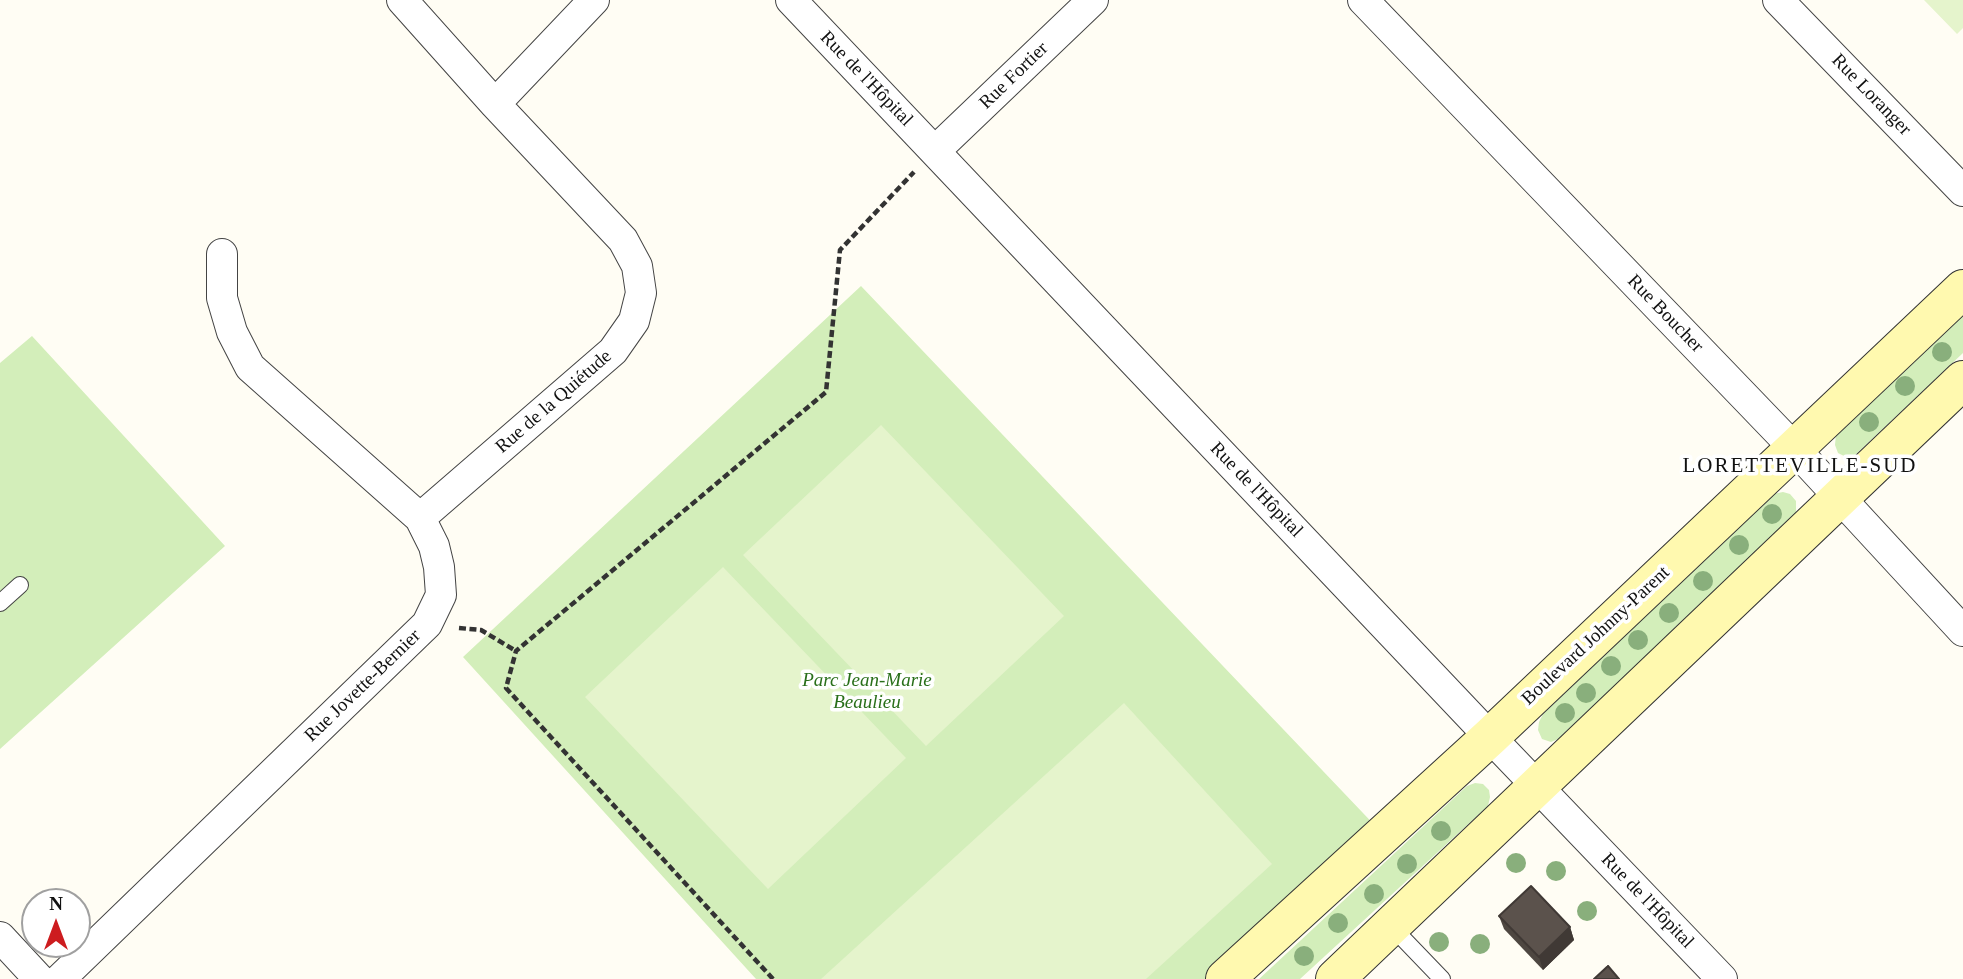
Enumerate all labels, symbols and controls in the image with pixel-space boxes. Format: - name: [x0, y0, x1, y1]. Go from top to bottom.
- street label: Rue de l'Hôpital: [815, 27, 917, 131]
- street label: Rue Fortier: [975, 38, 1053, 114]
- street label: Rue Loranger: [1826, 49, 1916, 141]
- street label: Rue Boucher: [1622, 270, 1708, 358]
- street label: Rue de la Quiétude: [491, 345, 617, 459]
- street label: Rue de l'Hôpital: [1205, 438, 1307, 542]
- district label: LORETTEVILLE-SUD: [1685, 453, 1915, 479]
- street label: Boulevard Johnny-Parent: [1517, 562, 1675, 710]
- street label: Rue Jovette-Bernier: [300, 625, 426, 747]
- park label: Parc Jean-Marie Beaulieu: [802, 670, 932, 714]
- street label: Rue de l'Hôpital: [1596, 849, 1698, 953]
- north arrow: [21, 888, 91, 958]
- text: N: [49, 893, 63, 914]

